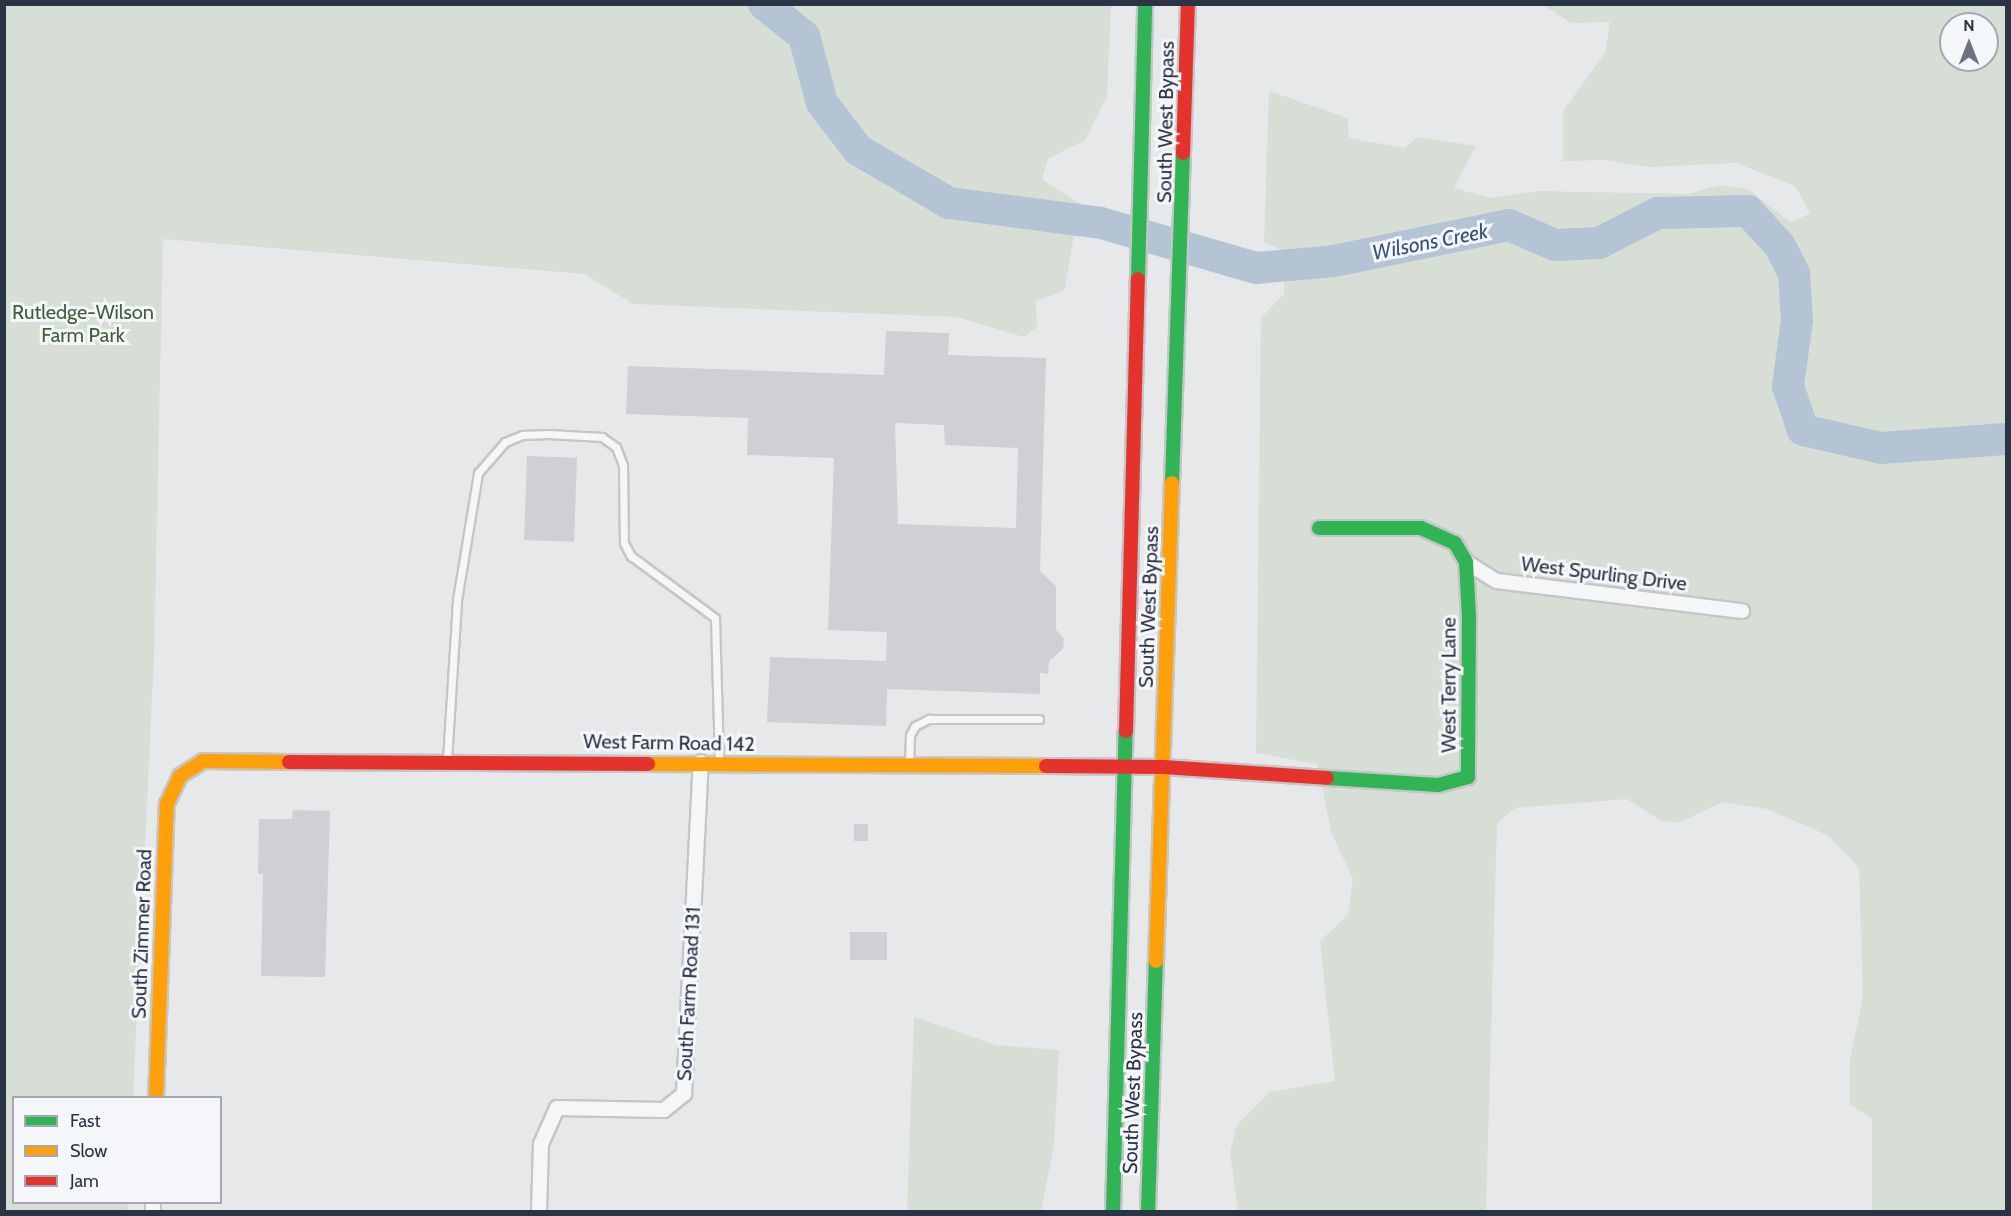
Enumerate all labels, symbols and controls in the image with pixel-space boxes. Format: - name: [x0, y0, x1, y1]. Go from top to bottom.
- north arrow: [1939, 12, 1999, 72]
- text: N: [1963, 16, 1975, 35]
- street label: South West Bypass: [1153, 41, 1179, 203]
- water label: Wilsons Creek: [1370, 218, 1490, 266]
- park label: Rutledge-Wilson Farm Park: [12, 300, 154, 347]
- street label: South West Bypass: [1134, 526, 1164, 688]
- street label: West Spurling Drive: [1520, 552, 1688, 596]
- street label: West Terry Lane: [1437, 617, 1461, 753]
- street label: West Farm Road 142: [583, 730, 755, 756]
- street label: South Zimmer Road: [127, 849, 157, 1019]
- street label: South Farm Road 131: [672, 906, 706, 1082]
- street label: South West Bypass: [1118, 1012, 1148, 1174]
- legend: [12, 1096, 222, 1204]
- text: Fast: [70, 1110, 101, 1132]
- text: Slow: [70, 1140, 107, 1162]
- text: Jam: [70, 1170, 99, 1192]

